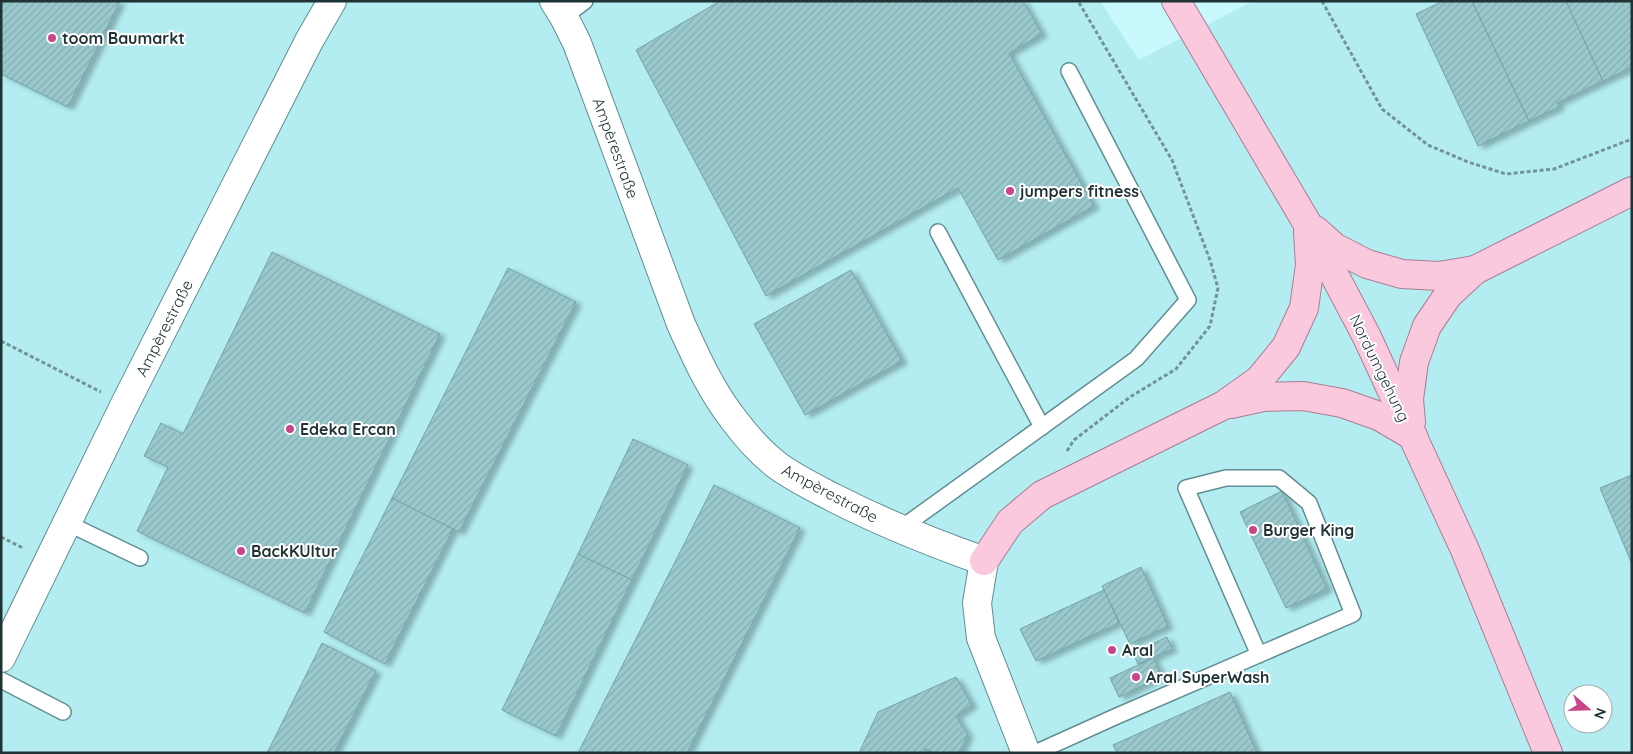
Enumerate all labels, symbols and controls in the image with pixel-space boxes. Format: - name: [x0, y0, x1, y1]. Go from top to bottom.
- place label: toom Baumarkt: [62, 28, 185, 48]
- marker: toom Baumarkt: [46, 32, 58, 44]
- street label: Ampèrestraße: [589, 95, 643, 201]
- place label: jumpers fitness: [1019, 181, 1139, 201]
- marker: jumpers fitness: [1004, 185, 1016, 197]
- street label: Ampèrestraße: [131, 276, 197, 380]
- street label: Nordumgehung: [1345, 311, 1415, 425]
- place label: Edeka Ercan: [300, 419, 396, 439]
- marker: Edeka Ercan: [284, 423, 296, 435]
- street label: Ampèrestraße: [779, 459, 881, 527]
- place label: Burger King: [1263, 520, 1354, 540]
- marker: Burger King: [1247, 524, 1259, 536]
- place label: BackKUltur: [251, 541, 338, 561]
- marker: BackKUltur: [235, 545, 247, 557]
- place label: Aral: [1122, 640, 1153, 660]
- marker: Aral: [1106, 644, 1118, 656]
- place label: Aral SuperWash: [1146, 667, 1269, 687]
- marker: Aral SuperWash: [1130, 671, 1142, 683]
- north arrow: [1563, 684, 1613, 734]
- text: N: [1590, 706, 1610, 721]

